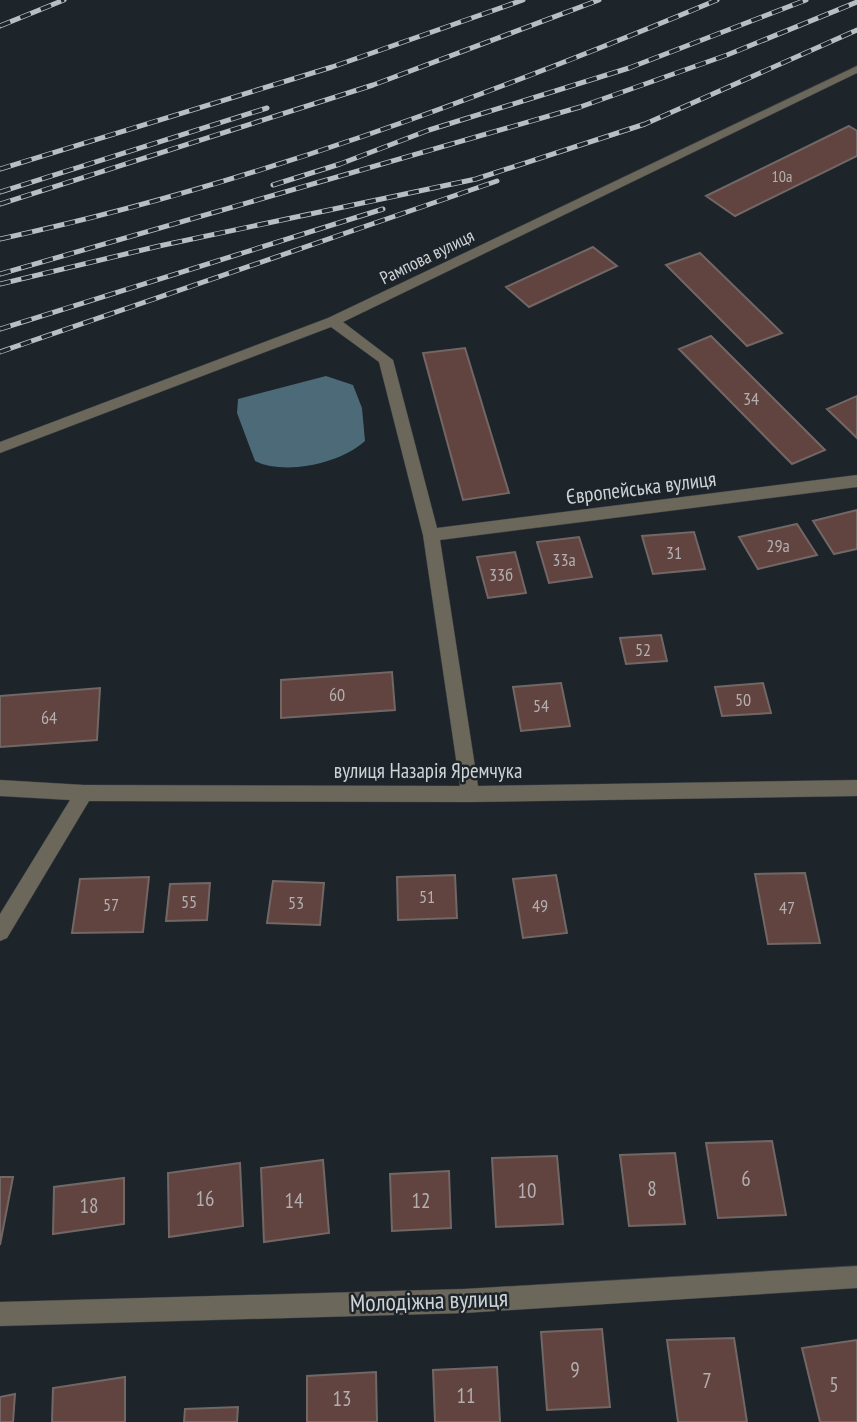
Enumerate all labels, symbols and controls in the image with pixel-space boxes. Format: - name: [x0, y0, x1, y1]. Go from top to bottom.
- house number: 10а: [772, 166, 792, 186]
- street label: Рампова вулиця: [376, 224, 478, 289]
- house number: 34: [743, 387, 759, 410]
- street label: Європейська вулиця: [564, 465, 718, 510]
- house number: 29а: [766, 534, 790, 557]
- house number: 31: [666, 541, 682, 564]
- house number: 33а: [552, 548, 576, 571]
- house number: 33б: [489, 563, 513, 586]
- house number: 52: [635, 638, 651, 661]
- house number: 60: [329, 683, 345, 706]
- house number: 50: [735, 688, 751, 711]
- house number: 54: [533, 694, 549, 717]
- house number: 64: [41, 706, 57, 729]
- street label: вулиця Назарія Яремчука: [334, 757, 522, 784]
- house number: 51: [419, 885, 435, 908]
- house number: 55: [181, 890, 197, 913]
- house number: 53: [288, 891, 304, 914]
- house number: 57: [103, 893, 119, 916]
- house number: 49: [532, 894, 548, 917]
- house number: 47: [779, 896, 795, 919]
- house number: 6: [741, 1165, 751, 1192]
- house number: 8: [647, 1175, 657, 1202]
- house number: 10: [518, 1177, 536, 1204]
- house number: 16: [196, 1185, 214, 1212]
- house number: 14: [285, 1187, 304, 1214]
- house number: 12: [412, 1187, 430, 1214]
- house number: 18: [80, 1192, 98, 1219]
- street label: Молодіжна вулиця: [349, 1282, 509, 1319]
- house number: 9: [570, 1356, 580, 1383]
- house number: 7: [702, 1367, 712, 1394]
- house number: 5: [829, 1371, 839, 1398]
- house number: 11: [457, 1382, 475, 1409]
- house number: 13: [333, 1385, 351, 1412]

